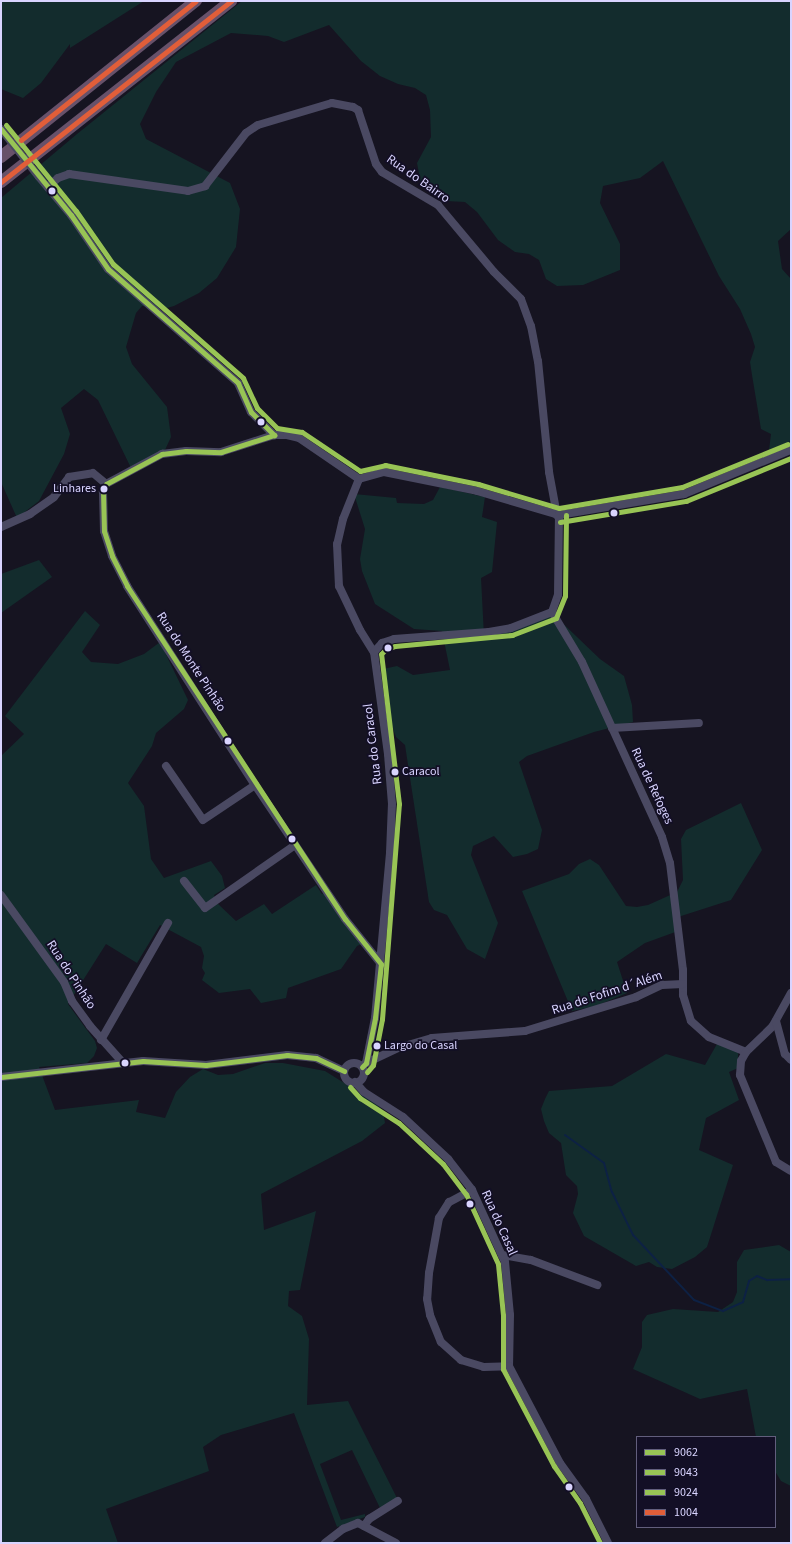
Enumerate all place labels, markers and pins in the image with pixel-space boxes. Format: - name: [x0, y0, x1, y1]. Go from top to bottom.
- unlabelled marker: [47, 186, 57, 196]
- unlabelled marker: [256, 417, 266, 427]
- place label: Linhares: [53, 482, 96, 496]
- marker: Linhares: [99, 484, 109, 494]
- unlabelled marker: [609, 508, 619, 518]
- unlabelled marker: [383, 643, 393, 653]
- unlabelled marker: [223, 736, 233, 746]
- place label: Caracol: [402, 765, 440, 779]
- marker: Caracol: [390, 767, 400, 777]
- unlabelled marker: [287, 834, 297, 844]
- place label: Largo do Casal: [384, 1039, 457, 1053]
- marker: Largo do Casal: [372, 1041, 382, 1051]
- unlabelled marker: [120, 1058, 130, 1068]
- unlabelled marker: [465, 1199, 475, 1209]
- unlabelled marker: [564, 1482, 574, 1492]

